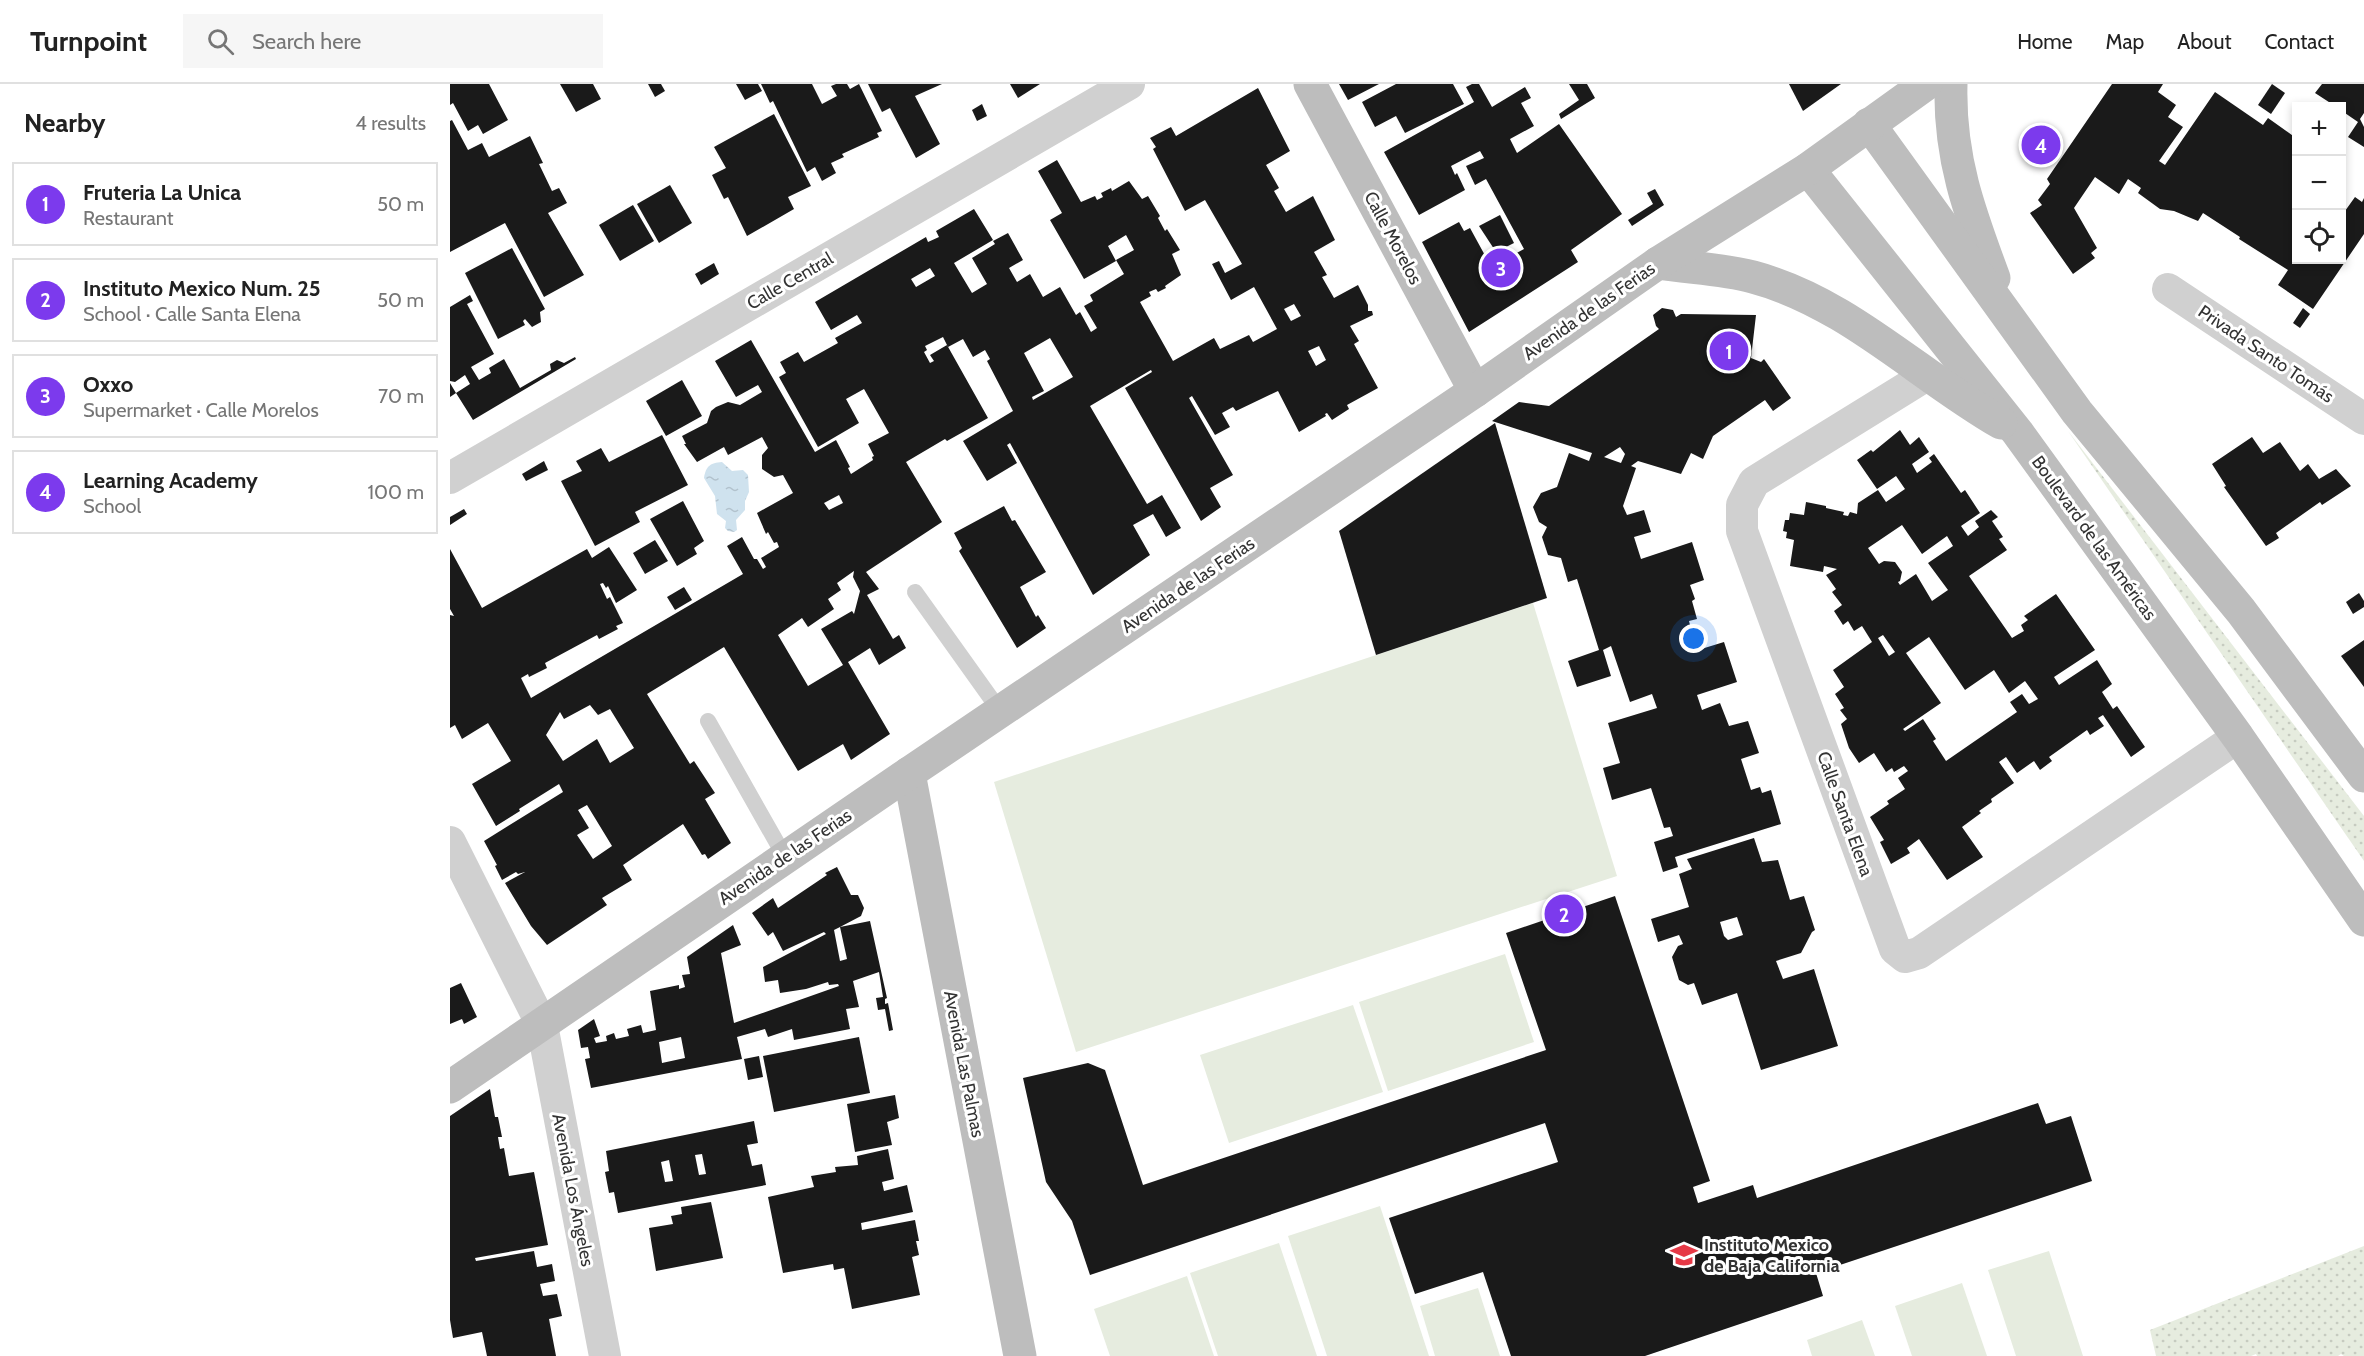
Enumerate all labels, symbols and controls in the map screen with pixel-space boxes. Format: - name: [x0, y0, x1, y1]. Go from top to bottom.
- search box: [183, 14, 603, 68]
- text: Turnpoint: [30, 24, 147, 58]
- icon: search: [204, 25, 237, 58]
- text: Search here: [252, 28, 361, 55]
- text: Home: [2017, 29, 2073, 54]
- text: Map: [2106, 29, 2144, 54]
- text: About: [2177, 29, 2231, 54]
- text: Contact: [2264, 29, 2334, 54]
- map controls: [2292, 102, 2346, 264]
- button: +: [2292, 102, 2346, 156]
- text: Nearby: [24, 107, 105, 139]
- text: 4 results: [355, 111, 426, 135]
- pin: 4: [2022, 122, 2060, 168]
- button: −: [2292, 156, 2346, 210]
- text: Fruteria La Unica: [83, 179, 241, 206]
- street label: Calle Morelos: [1359, 188, 1427, 288]
- text: 1: [42, 192, 49, 216]
- text: 50 m: [377, 192, 424, 216]
- text: Restaurant: [83, 206, 174, 230]
- button: locate: [2292, 210, 2346, 264]
- pin: 3: [1482, 246, 1520, 291]
- street label: Calle Central: [743, 247, 838, 314]
- street label: Avenida de las Ferias: [1519, 257, 1659, 365]
- text: Instituto Mexico Num. 25: [83, 275, 321, 302]
- text: 2: [40, 288, 51, 312]
- text: 50 m: [377, 288, 424, 312]
- street label: Privada Santo Tomás: [2194, 301, 2338, 407]
- text: School · Calle Santa Elena: [83, 302, 301, 326]
- pin: 1: [1710, 328, 1748, 374]
- text: Oxxo: [83, 371, 133, 398]
- text: 3: [40, 384, 51, 408]
- text: 70 m: [378, 384, 424, 408]
- text: Supermarket · Calle Morelos: [83, 398, 319, 422]
- street label: Boulevard de las Américas: [2027, 452, 2161, 624]
- text: Learning Academy: [83, 467, 258, 494]
- text: 4: [39, 480, 52, 504]
- text: 100 m: [368, 480, 424, 504]
- text: School: [83, 494, 141, 518]
- street label: Avenida de las Ferias: [1117, 532, 1259, 638]
- your location: [1679, 624, 1708, 653]
- street label: Calle Santa Elena: [1812, 749, 1878, 880]
- street label: Avenida de las Ferias: [714, 804, 856, 910]
- pin: 2: [1544, 892, 1584, 936]
- street label: Avenida Las Palmas: [939, 989, 989, 1139]
- street label: Avenida Los Ángeles: [547, 1112, 599, 1268]
- place label: Instituto Mexico de Baja California: [1704, 1234, 1840, 1277]
- school or university icon: Instituto Mexico de Baja California: [1669, 1240, 1699, 1270]

